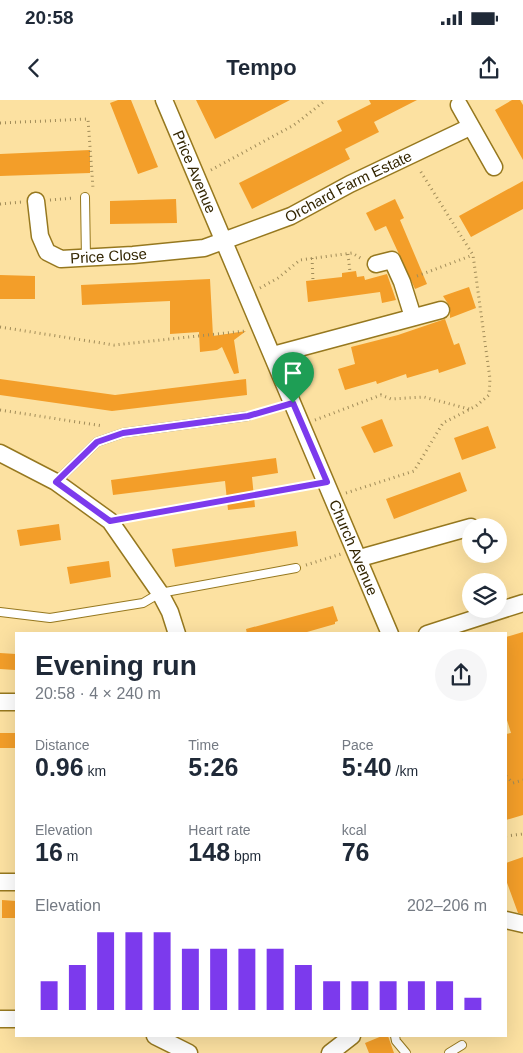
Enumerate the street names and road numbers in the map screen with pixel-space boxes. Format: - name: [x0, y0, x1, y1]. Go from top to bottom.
- street label: Price Avenue: [170, 128, 220, 216]
- street label: Orchard Farm Estate: [282, 147, 414, 226]
- street label: Price Close: [70, 245, 148, 266]
- street label: Church Avenue: [326, 497, 382, 598]

